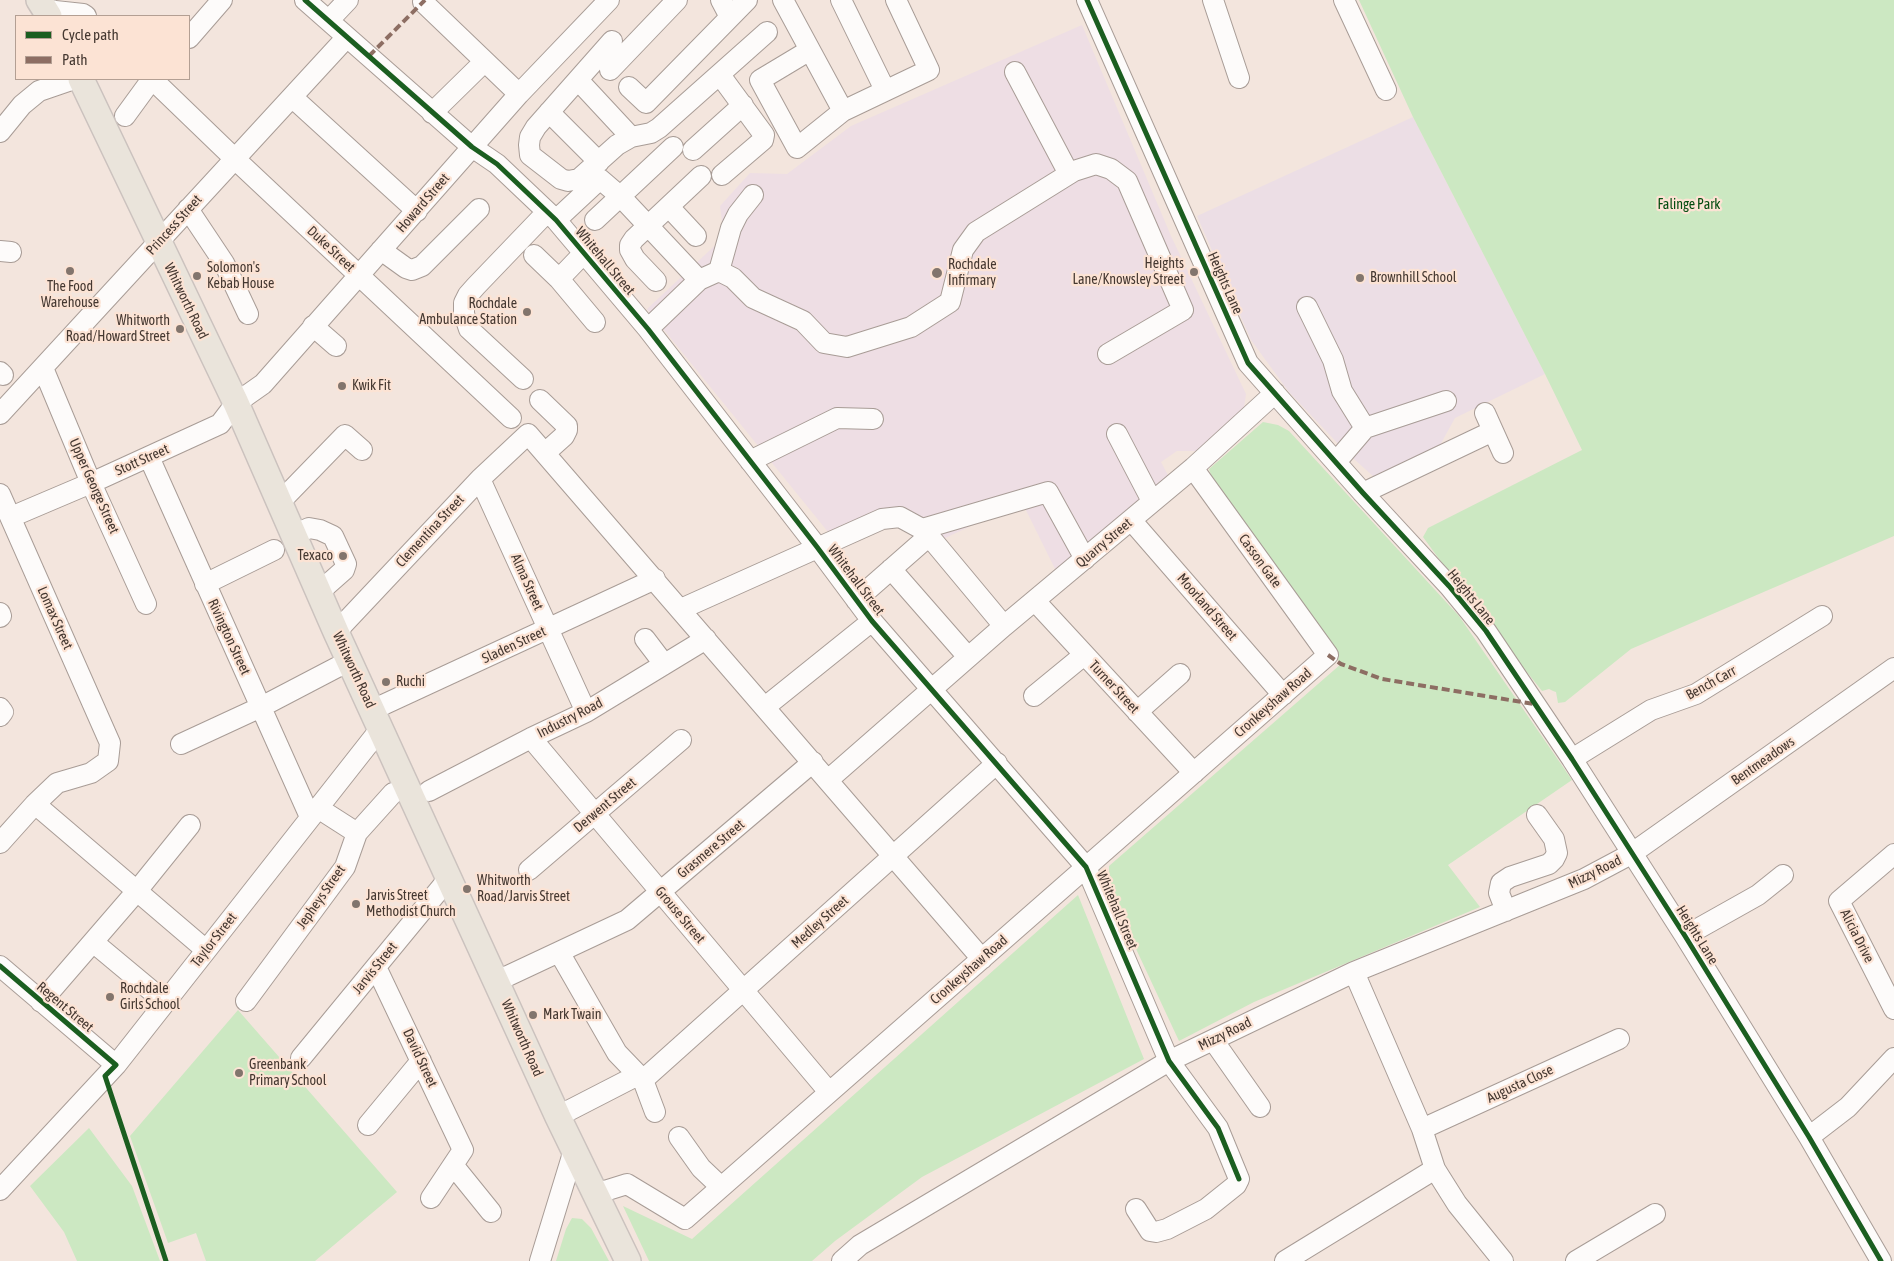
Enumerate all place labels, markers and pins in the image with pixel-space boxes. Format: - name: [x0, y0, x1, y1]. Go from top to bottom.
- place label: Heights Lane/Knowsley Street: [1073, 256, 1184, 288]
- place label: Rochdale Infirmary: [948, 257, 997, 290]
- place label: Solomon's Kebab House: [207, 260, 274, 292]
- marker: The Food Warehouse: [64, 265, 76, 277]
- marker: Rochdale Infirmary: [930, 266, 944, 280]
- marker: Heights Lane/Knowsley Street: [1188, 266, 1200, 278]
- marker: Solomon's Kebab House: [191, 270, 203, 282]
- place label: Brownhill School: [1370, 270, 1456, 286]
- marker: Brownhill School: [1354, 272, 1366, 284]
- place label: The Food Warehouse: [41, 279, 99, 312]
- place label: Rochdale Ambulance Station: [419, 296, 517, 328]
- marker: Rochdale Ambulance Station: [521, 306, 533, 318]
- place label: Whitworth Road/Howard Street: [66, 313, 170, 346]
- marker: Whitworth Road/Howard Street: [174, 323, 186, 335]
- place label: Kwik Fit: [352, 378, 391, 394]
- marker: Kwik Fit: [336, 380, 348, 392]
- place label: Texaco: [298, 548, 333, 564]
- marker: Texaco: [337, 550, 349, 562]
- place label: Ruchi: [396, 674, 425, 690]
- marker: Ruchi: [380, 676, 392, 688]
- place label: Whitworth Road/Jarvis Street: [477, 873, 570, 906]
- marker: Whitworth Road/Jarvis Street: [461, 883, 473, 895]
- place label: Jarvis Street Methodist Church: [366, 888, 456, 920]
- marker: Jarvis Street Methodist Church: [350, 898, 362, 910]
- place label: Rochdale Girls School: [120, 981, 180, 1014]
- marker: Rochdale Girls School: [104, 991, 116, 1003]
- place label: Mark Twain: [543, 1007, 601, 1023]
- marker: Mark Twain: [527, 1009, 539, 1021]
- place label: Greenbank Primary School: [249, 1057, 326, 1090]
- marker: Greenbank Primary School: [233, 1067, 245, 1079]

